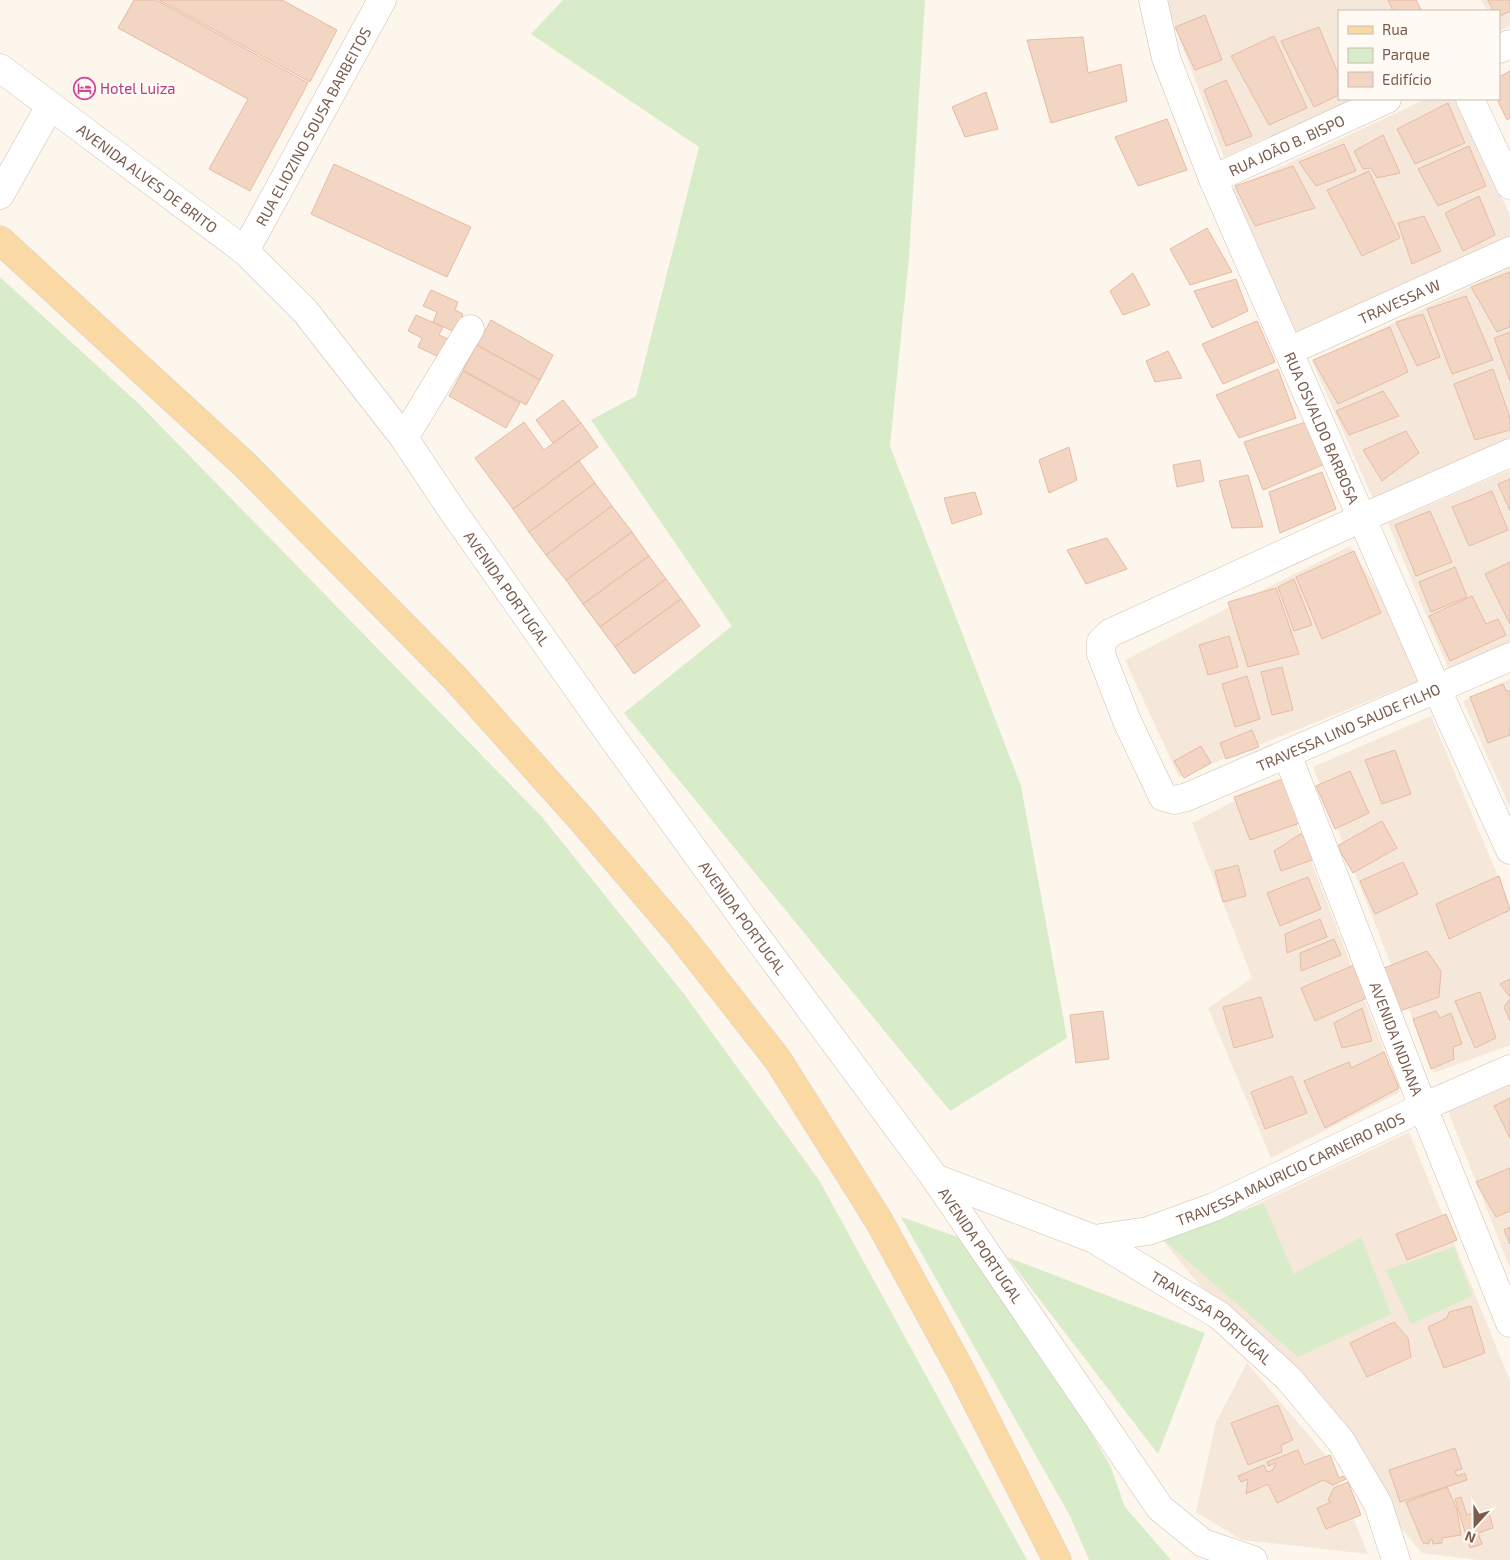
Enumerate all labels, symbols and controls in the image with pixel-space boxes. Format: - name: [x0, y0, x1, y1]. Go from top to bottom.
- legend: [1338, 10, 1500, 100]
- text: Rua: [1382, 20, 1408, 38]
- street label: RUA ELIOZINO SOUSA BARBEITOS: [252, 24, 375, 229]
- text: Parque: [1382, 45, 1430, 63]
- text: Edifício: [1382, 70, 1432, 88]
- hotel icon: Hotel Luiza: [72, 76, 96, 100]
- place label: Hotel Luiza: [100, 79, 176, 97]
- street label: RUA JOÃO B. BISPO: [1226, 111, 1347, 180]
- street label: AVENIDA ALVES DE BRITO: [74, 120, 221, 236]
- street label: TRAVESSA W: [1356, 275, 1443, 327]
- street label: RUA OSVALDO BARBOSA: [1281, 349, 1364, 507]
- street label: AVENIDA PORTUGAL: [461, 527, 554, 649]
- street label: TRAVESSA LINO SAUDE FILHO: [1254, 679, 1443, 775]
- street label: AVENIDA PORTUGAL: [696, 857, 791, 978]
- street label: AVENIDA INDIANA: [1367, 979, 1427, 1099]
- street label: TRAVESSA MAURICIO CARNEIRO RIOS: [1174, 1108, 1407, 1229]
- street label: AVENIDA PORTUGAL: [935, 1184, 1027, 1307]
- street label: TRAVESSA PORTUGAL: [1148, 1267, 1276, 1368]
- north arrow: [1450, 1500, 1500, 1550]
- text: N: [1462, 1528, 1478, 1547]

